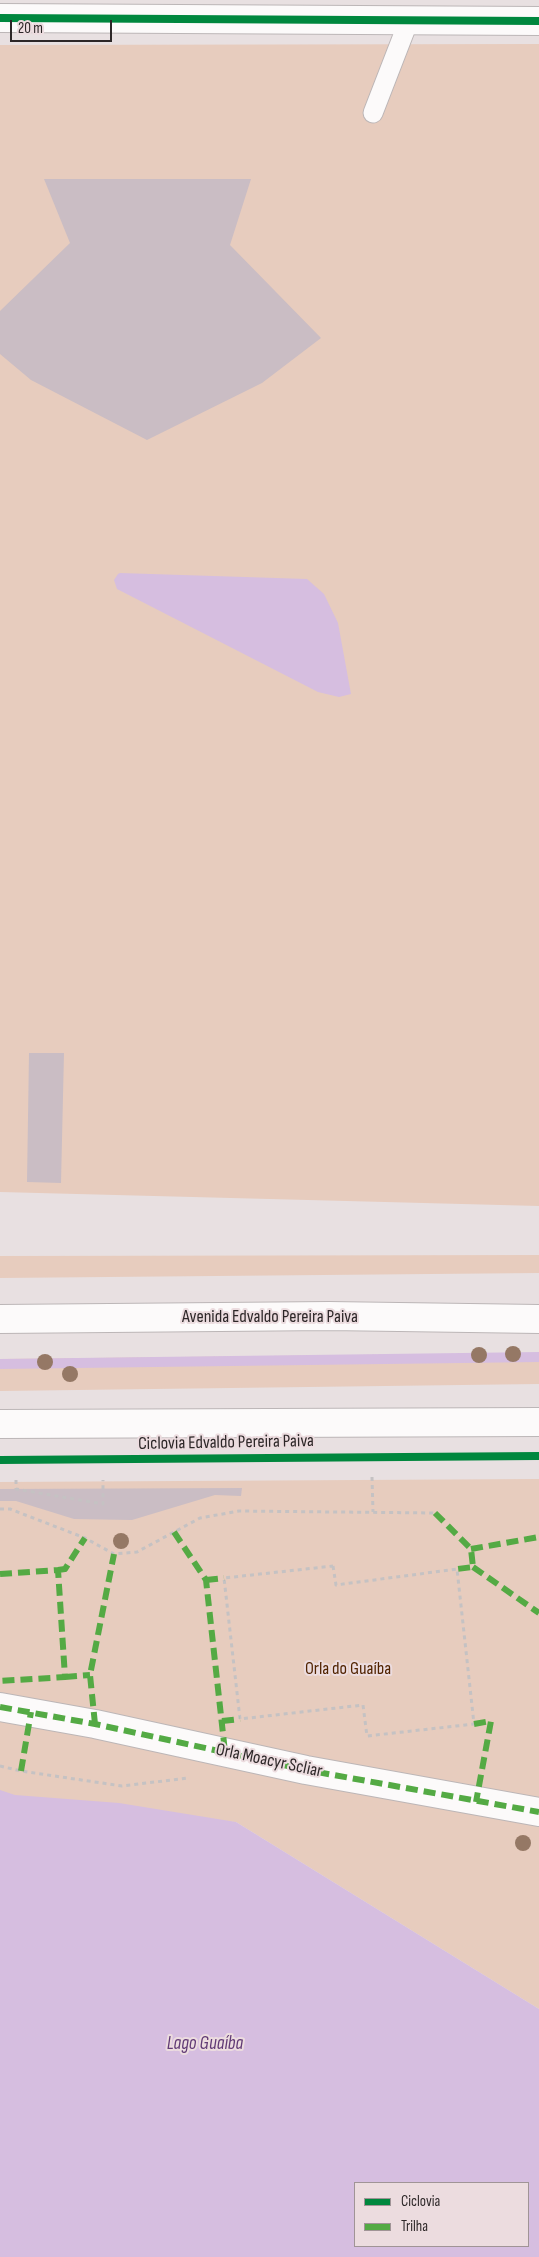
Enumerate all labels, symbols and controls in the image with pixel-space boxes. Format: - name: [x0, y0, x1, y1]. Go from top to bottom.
- scale bar: [12, 10, 115, 42]
- text: 20 m: [18, 19, 43, 38]
- street label: Avenida Edvaldo Pereira Paiva: [182, 1306, 358, 1328]
- street label: Ciclovia Edvaldo Pereira Paiva: [138, 1431, 314, 1455]
- park label: Orla do Guaíba: [305, 1658, 391, 1680]
- street label: Orla Moacyr Scliar: [214, 1739, 324, 1783]
- water label: Lago Guaíba: [167, 2033, 243, 2055]
- legend: [354, 2182, 529, 2247]
- text: Ciclovia: [401, 2192, 440, 2211]
- text: Trilha: [401, 2217, 428, 2236]

